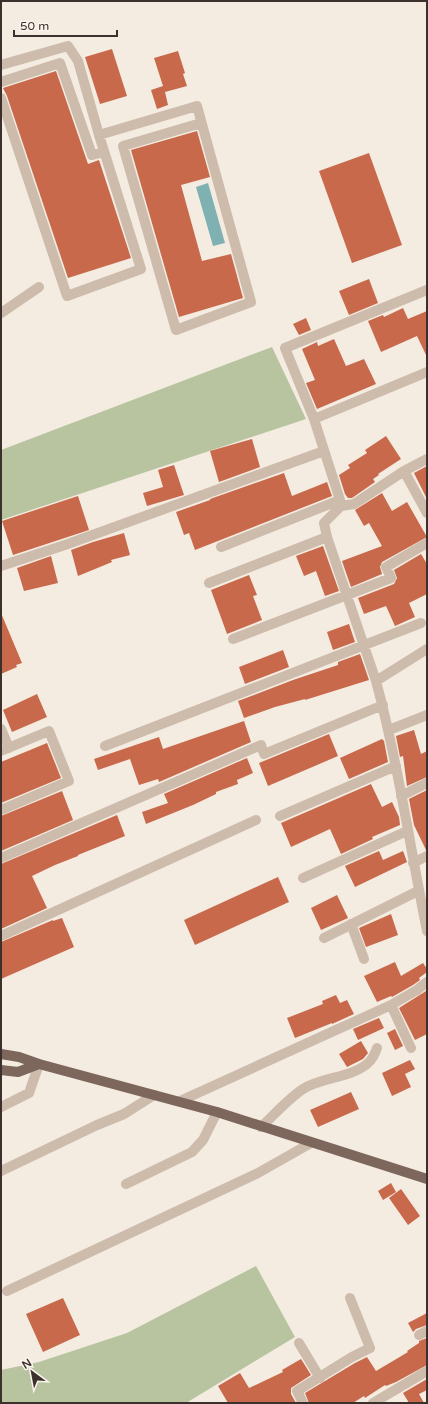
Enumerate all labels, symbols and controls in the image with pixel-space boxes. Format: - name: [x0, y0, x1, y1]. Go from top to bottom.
- scale bar: [14, 12, 117, 38]
- text: 50 m: [20, 19, 49, 33]
- north arrow: [12, 1352, 52, 1392]
- text: N: [20, 1356, 34, 1372]

